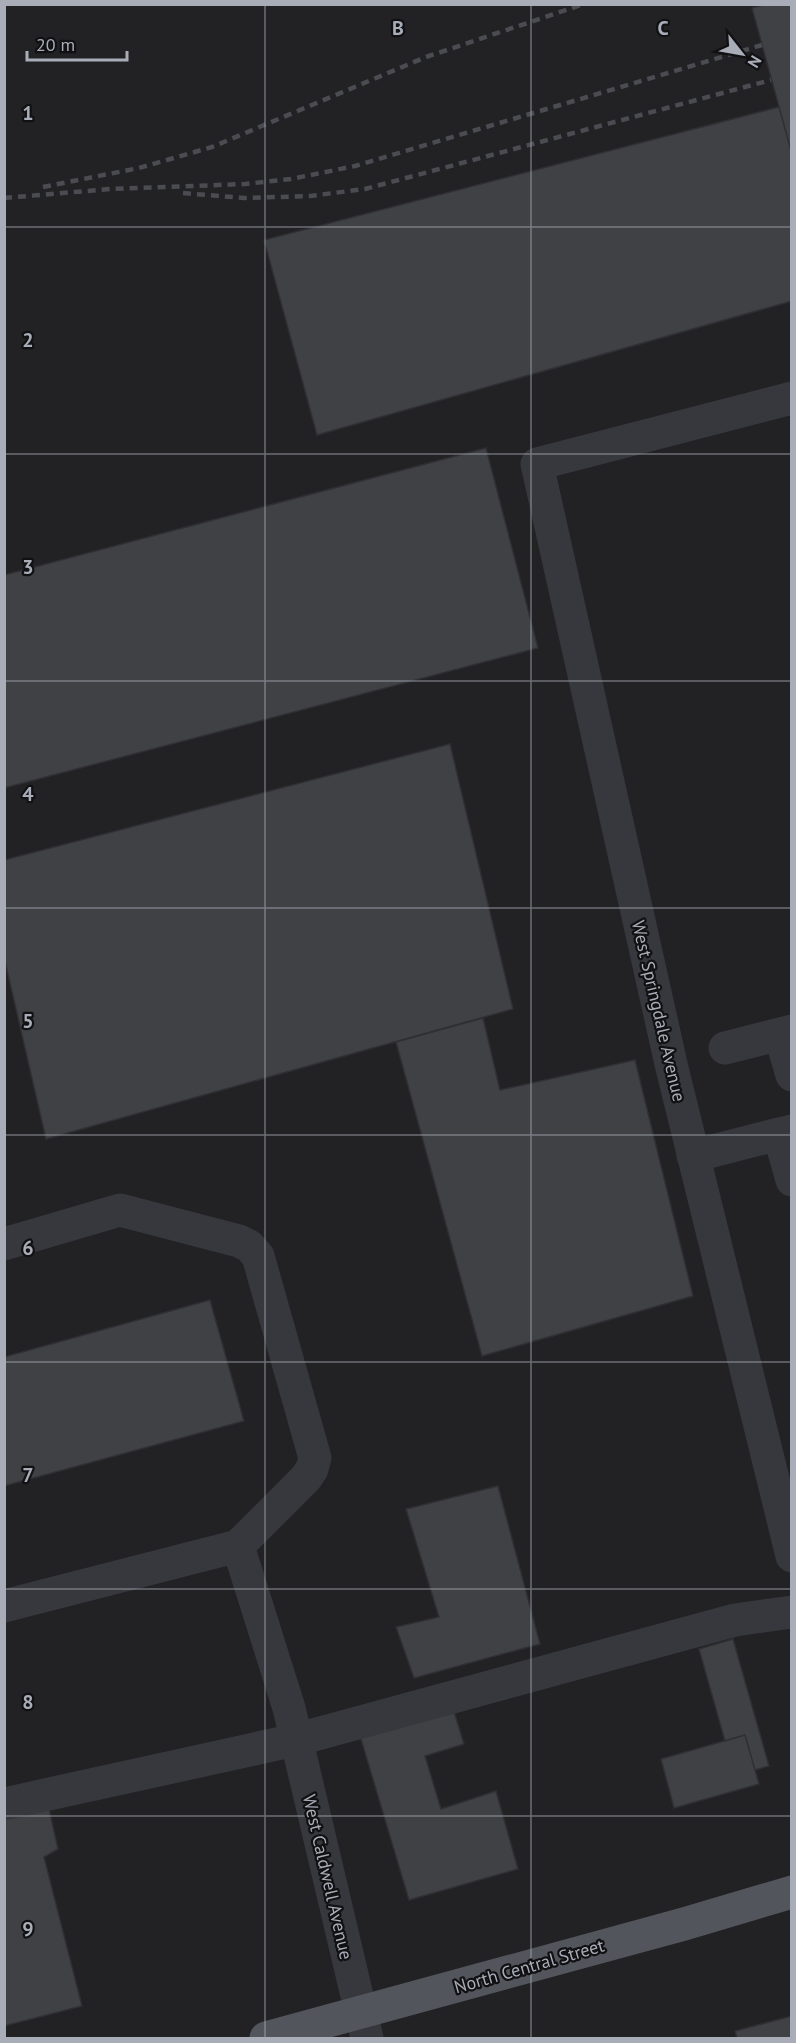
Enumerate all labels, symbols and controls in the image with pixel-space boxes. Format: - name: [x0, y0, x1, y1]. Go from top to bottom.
- text: B: [392, 15, 404, 41]
- text: C: [657, 15, 669, 41]
- scale bar: [27, 24, 128, 62]
- north arrow: [712, 24, 772, 84]
- text: 20 m: [36, 33, 75, 56]
- text: N: [744, 52, 766, 71]
- text: 1: [22, 100, 34, 126]
- text: 2: [22, 327, 34, 353]
- text: 3: [22, 554, 34, 580]
- text: 4: [22, 781, 34, 807]
- street label: West Springdale Avenue: [627, 918, 691, 1104]
- text: 5: [22, 1008, 34, 1034]
- text: 6: [22, 1235, 34, 1261]
- text: 7: [22, 1462, 34, 1488]
- text: 8: [22, 1689, 34, 1715]
- street label: West Caldwell Avenue: [298, 1792, 358, 1962]
- text: 9: [22, 1916, 34, 1942]
- street label: North Central Street: [451, 1934, 607, 1998]

